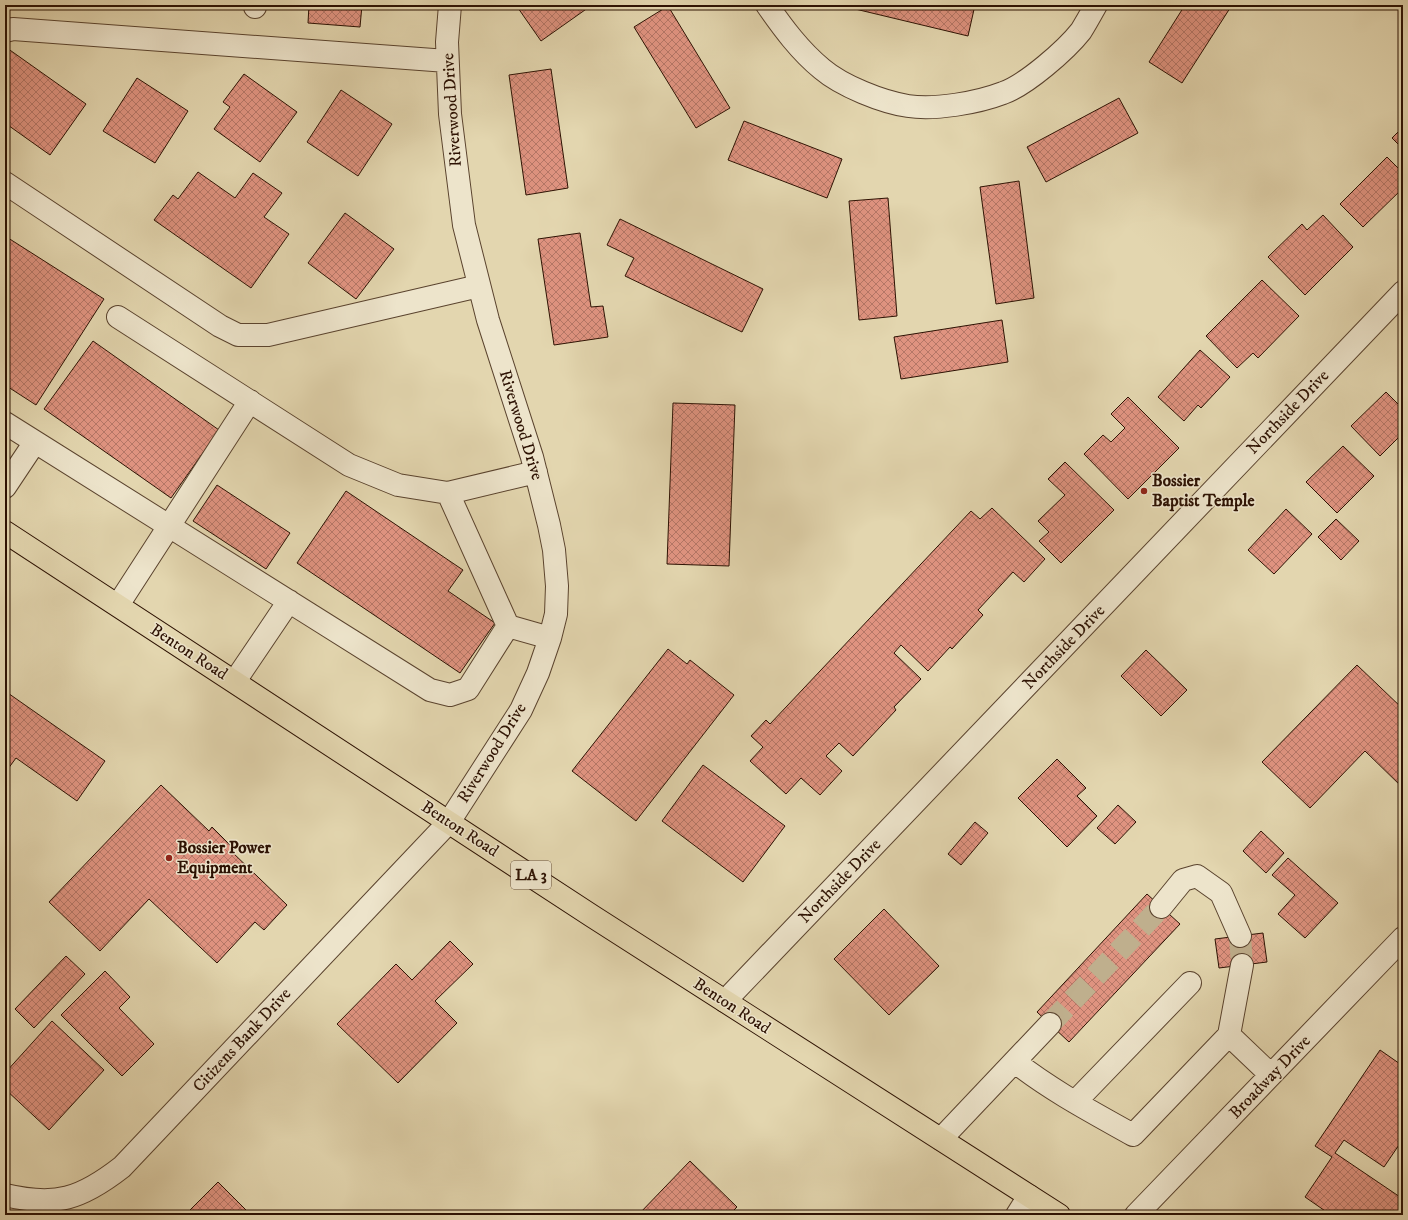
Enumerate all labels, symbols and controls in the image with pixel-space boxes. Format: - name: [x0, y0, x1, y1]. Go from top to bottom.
- street label: Riverwood Drive: [437, 52, 467, 168]
- street label: Northside Drive: [1242, 365, 1334, 459]
- street label: Riverwood Drive: [494, 367, 548, 483]
- place label: Bossier Baptist Temple: [1152, 470, 1255, 512]
- marker: Bossier Baptist Temple: [1139, 486, 1149, 496]
- street label: Northside Drive: [1018, 600, 1110, 694]
- street label: Benton Road: [146, 619, 232, 685]
- street label: Riverwood Drive: [452, 699, 532, 807]
- street label: Benton Road: [417, 796, 503, 862]
- street label: Northside Drive: [794, 834, 886, 928]
- place label: Bossier Power Equipment: [177, 837, 271, 879]
- marker: Bossier Power Equipment: [164, 853, 174, 863]
- road number: LA 3: [511, 861, 551, 889]
- street label: Benton Road: [689, 973, 775, 1039]
- street label: Citizens Bank Drive: [188, 983, 296, 1097]
- street label: Broadway Drive: [1224, 1030, 1316, 1124]

